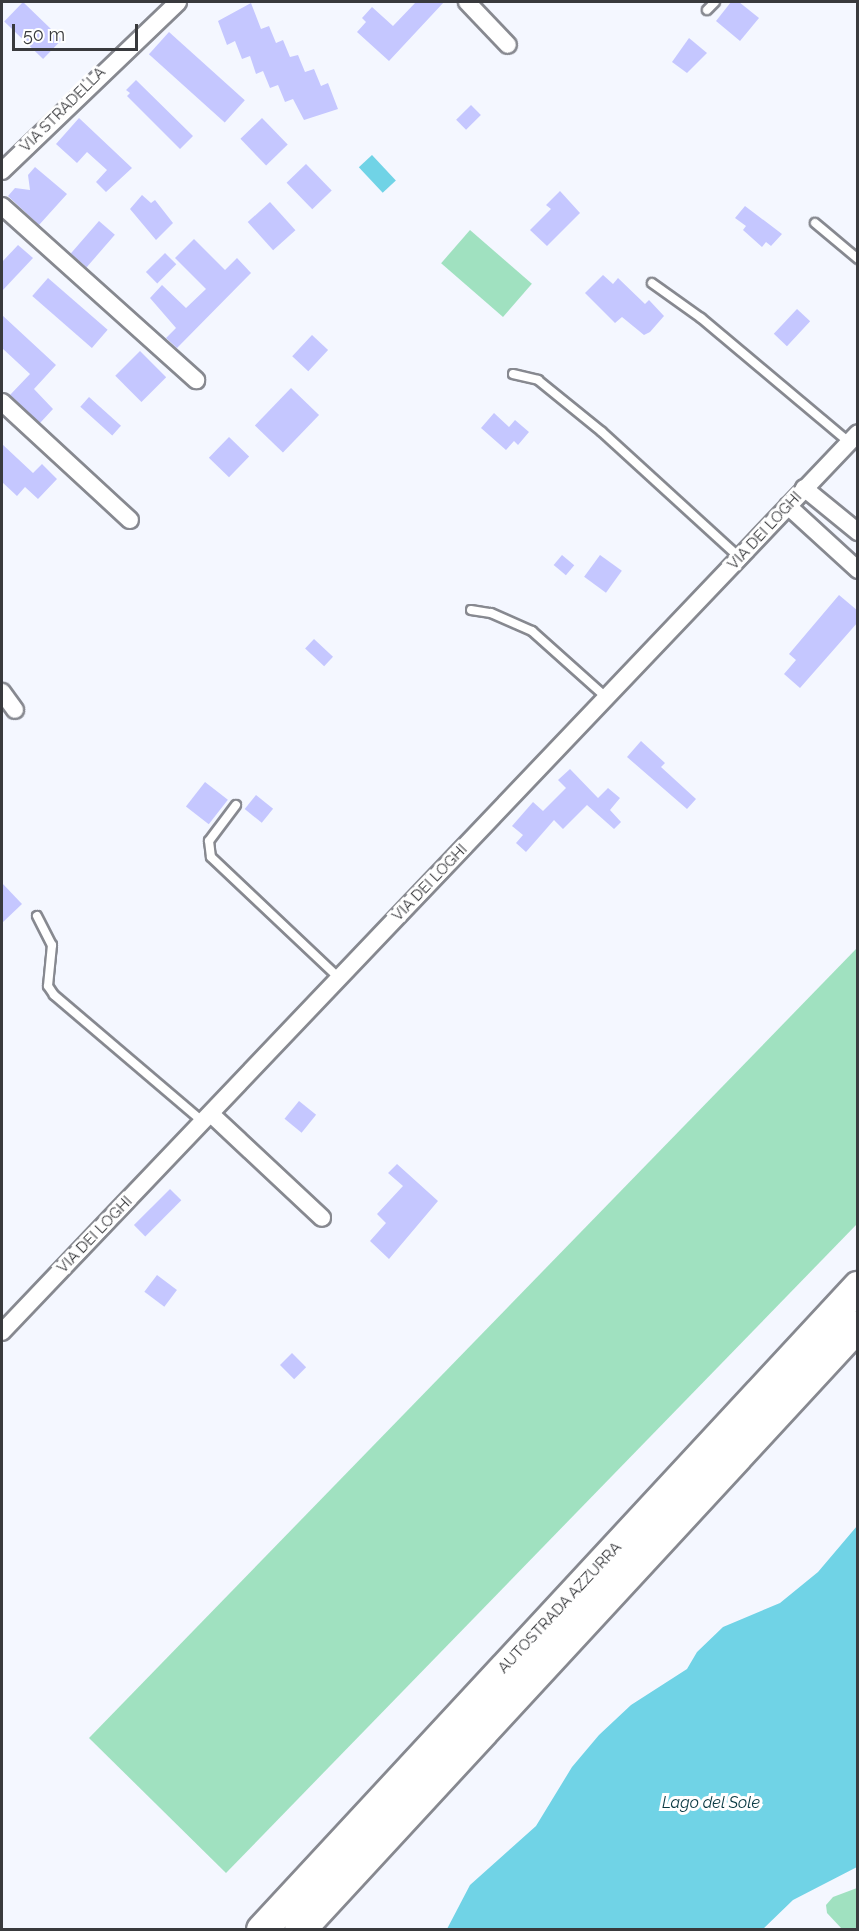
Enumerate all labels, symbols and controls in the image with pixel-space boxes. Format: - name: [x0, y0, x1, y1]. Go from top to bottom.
- scale bar: [15, 12, 141, 50]
- text: 50 m: [23, 24, 65, 45]
- street label: VIA STRADELLA: [17, 64, 109, 156]
- street label: VIA DEI LOGHI: [724, 488, 806, 574]
- street label: VIA DEI LOGHI: [389, 841, 471, 925]
- street label: VIA DEI LOGHI: [54, 1193, 136, 1277]
- street label: AUTOSTRADA AZZURRA: [494, 1538, 626, 1678]
- water label: Lago del Sole: [662, 1793, 760, 1813]

